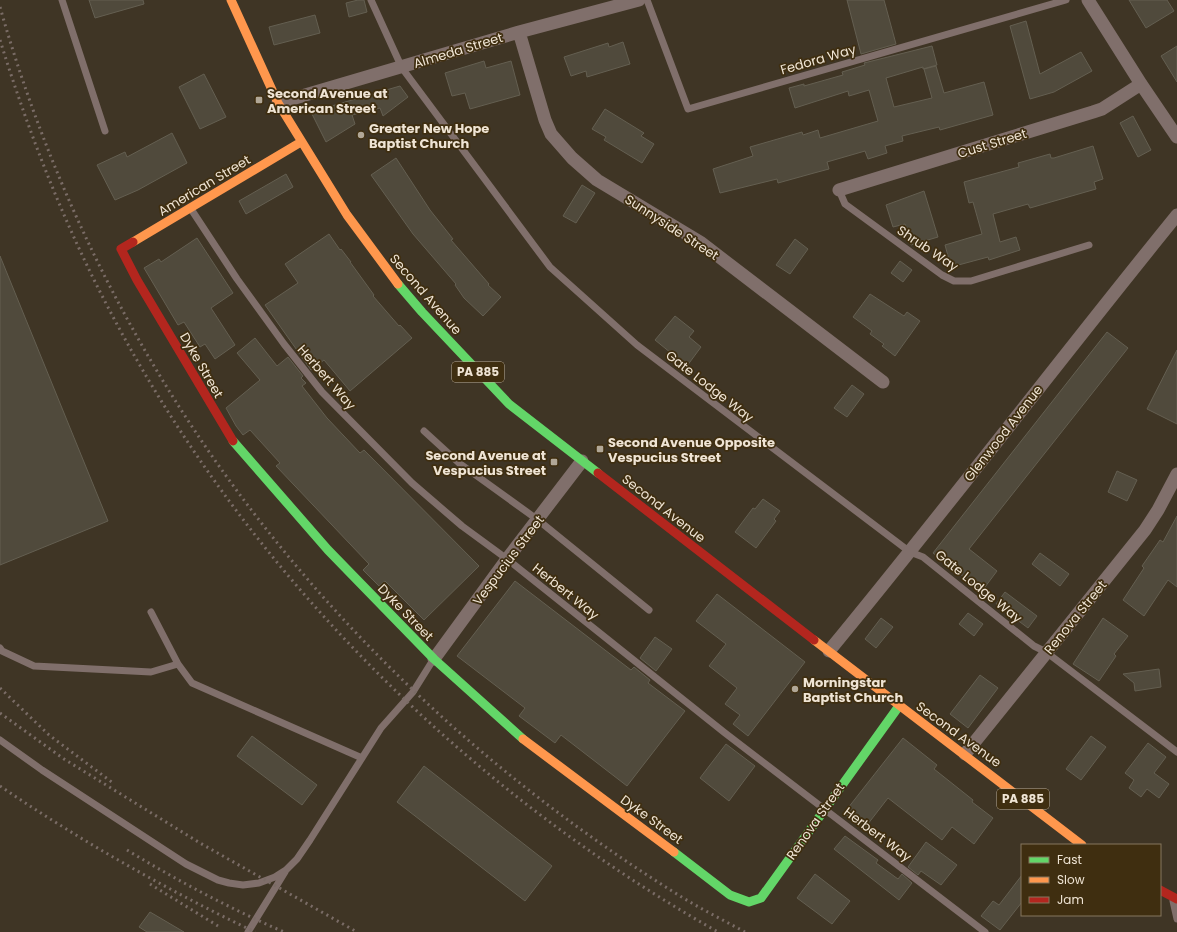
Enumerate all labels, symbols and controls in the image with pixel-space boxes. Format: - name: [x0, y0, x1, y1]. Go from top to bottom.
- street label: Almeda Street: [411, 28, 505, 73]
- street label: Fedora Way: [778, 39, 859, 79]
- place label: Second Avenue at American Street: [267, 84, 388, 118]
- marker: Second Avenue at American Street: [254, 95, 264, 105]
- place label: Greater New Hope Baptist Church: [369, 119, 489, 153]
- street label: Cust Street: [955, 124, 1029, 163]
- marker: Greater New Hope Baptist Church: [356, 130, 366, 140]
- street label: American Street: [154, 150, 254, 221]
- street label: Sunnyside Street: [621, 190, 723, 265]
- street label: Shrub Way: [893, 221, 963, 276]
- street label: Second Avenue: [385, 250, 466, 339]
- street label: Dyke Street: [175, 329, 228, 402]
- street label: Herbert Way: [293, 341, 361, 414]
- street label: Gate Lodge Way: [662, 346, 758, 427]
- road number: PA 885: [452, 362, 504, 382]
- street label: Glenwood Avenue: [960, 381, 1047, 486]
- place label: Second Avenue Opposite Vespucius Street: [608, 433, 775, 467]
- marker: Second Avenue Opposite Vespucius Street: [595, 444, 605, 454]
- place label: Second Avenue at Vespucius Street: [425, 446, 546, 480]
- marker: Second Avenue at Vespucius Street: [549, 457, 559, 467]
- street label: Second Avenue: [618, 470, 709, 547]
- street label: Vespucius Street: [468, 511, 549, 609]
- street label: Gate Lodge Way: [931, 545, 1027, 628]
- street label: Herbert Way: [528, 559, 604, 625]
- street label: Renova Street: [1040, 576, 1111, 658]
- street label: Dyke Street: [374, 580, 438, 645]
- place label: Morningstar Baptist Church: [803, 673, 903, 707]
- marker: Morningstar Baptist Church: [790, 684, 800, 694]
- street label: Second Avenue: [912, 697, 1005, 772]
- street label: Renova Street: [782, 779, 849, 864]
- road number: PA 885: [997, 789, 1049, 809]
- street label: Dyke Street: [617, 790, 687, 849]
- street label: Herbert Way: [840, 803, 916, 867]
- legend: [1021, 844, 1161, 916]
- text: Fast: [1057, 851, 1082, 868]
- text: Slow: [1057, 871, 1085, 888]
- text: Jam: [1057, 891, 1084, 908]

